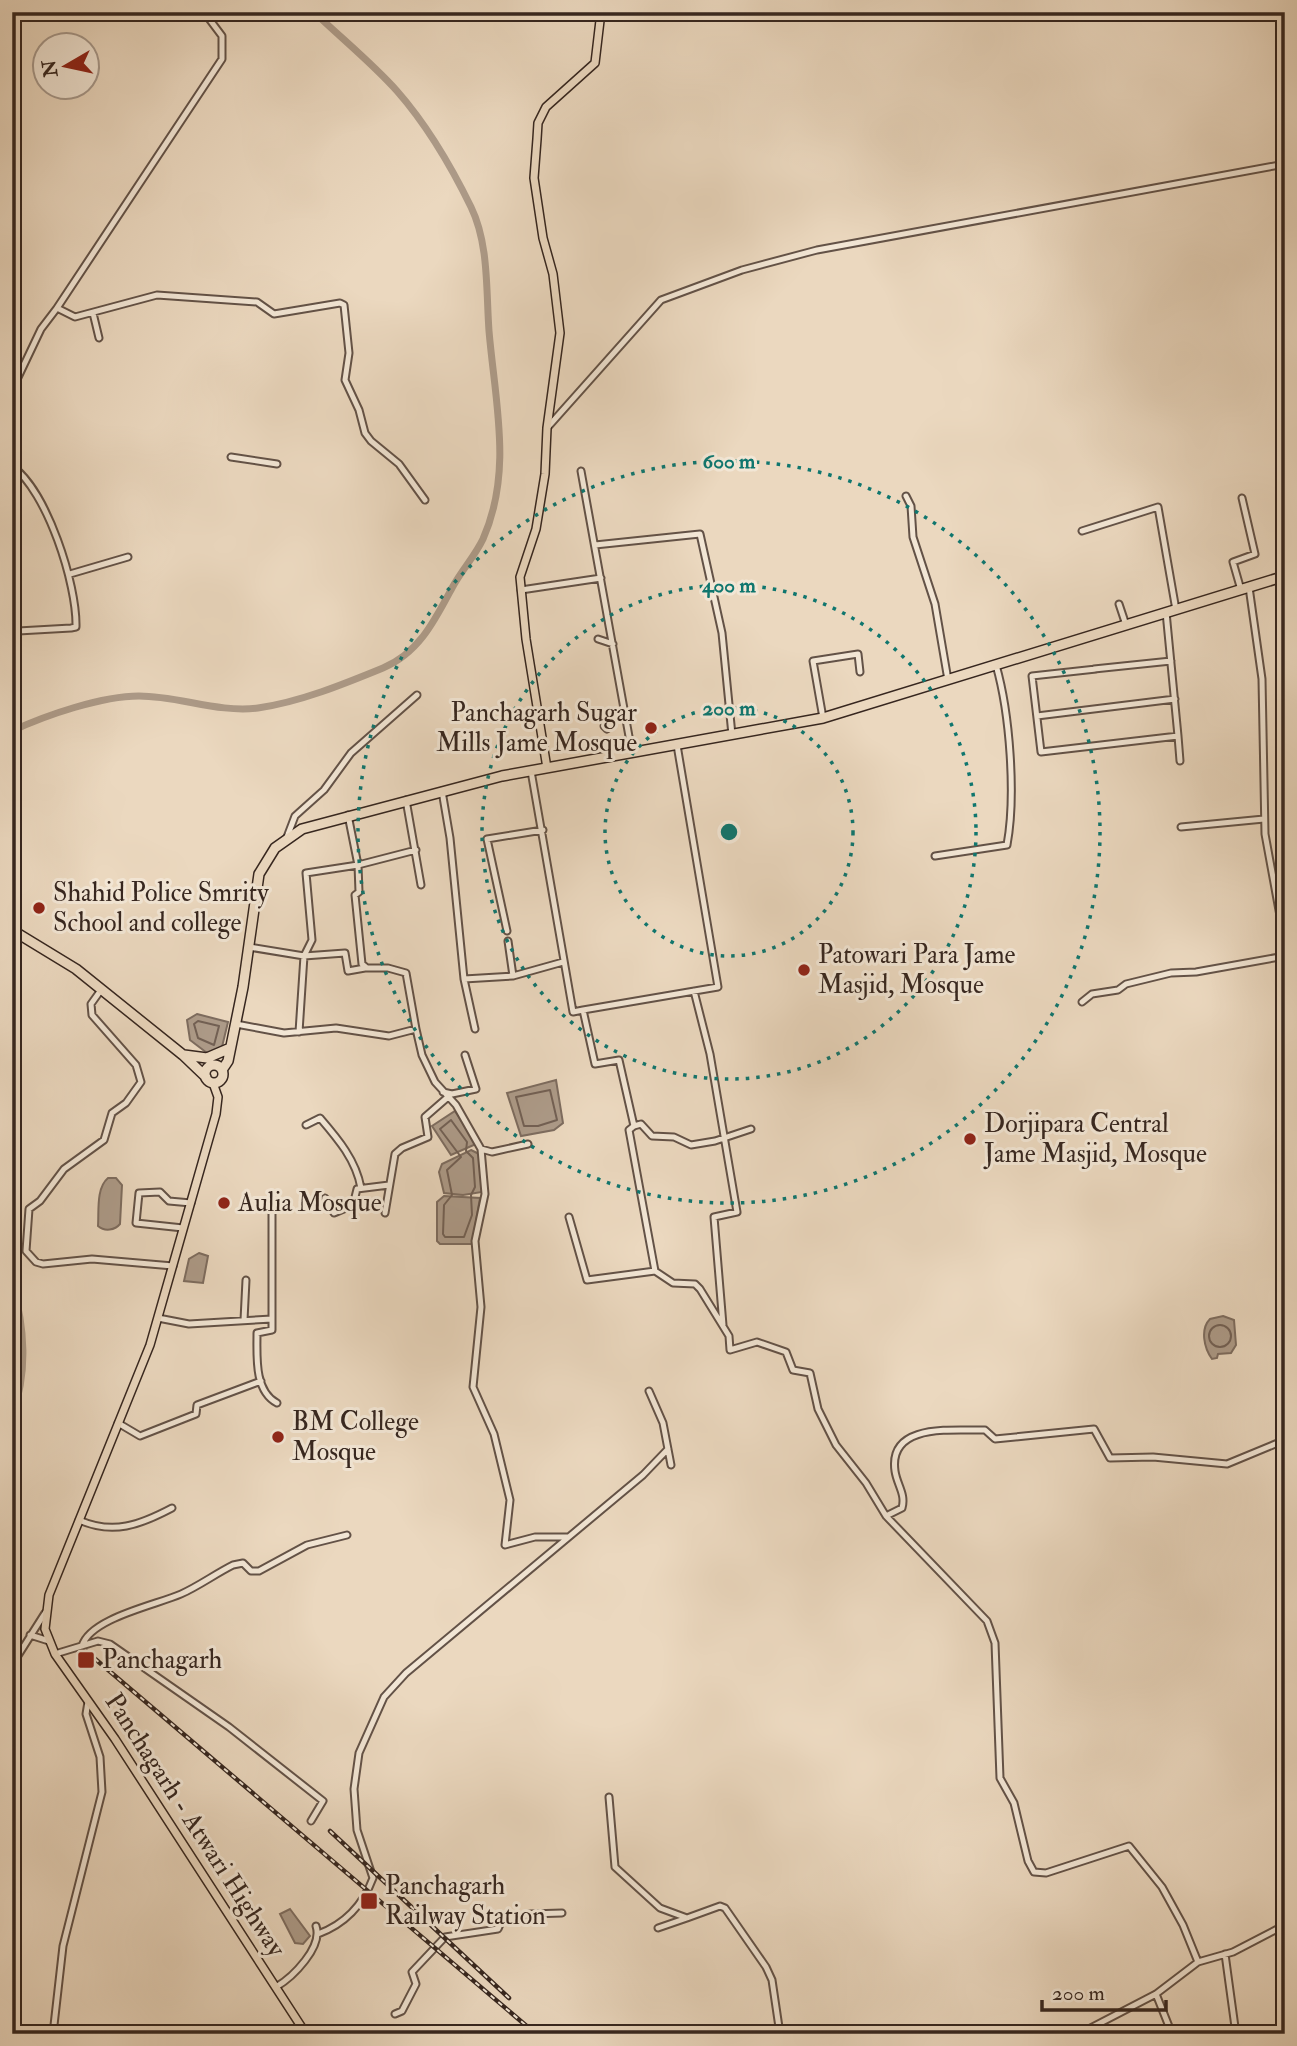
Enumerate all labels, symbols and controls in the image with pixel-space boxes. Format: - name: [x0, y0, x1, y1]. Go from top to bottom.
- north arrow: [32, 32, 102, 102]
- text: N: [37, 57, 64, 80]
- text: 600 m: [703, 448, 756, 475]
- text: 400 m: [701, 572, 756, 599]
- text: 200 m: [703, 695, 756, 722]
- place label: Panchagarh Sugar Mills Jame Mosque: [436, 697, 637, 759]
- marker: Panchagarh Sugar Mills Jame Mosque: [643, 720, 659, 736]
- centre of rings: [717, 820, 741, 844]
- place label: Shahid Police Smrity School and college: [53, 877, 269, 939]
- marker: Shahid Police Smrity School and college: [31, 900, 47, 916]
- place label: Patowari Para Jame Masjid, Mosque: [818, 939, 1016, 1001]
- marker: Patowari Para Jame Masjid, Mosque: [796, 962, 812, 978]
- place label: Dorjipara Central Jame Masjid, Mosque: [983, 1108, 1207, 1170]
- marker: Dorjipara Central Jame Masjid, Mosque: [962, 1131, 978, 1147]
- place label: Aulia Mosque: [237, 1187, 382, 1219]
- marker: Aulia Mosque: [216, 1195, 232, 1211]
- place label: BM College Mosque: [292, 1406, 419, 1468]
- marker: BM College Mosque: [270, 1429, 286, 1445]
- place label: Panchagarh: [102, 1644, 222, 1676]
- marker: Panchagarh: [76, 1650, 96, 1670]
- street label: Panchagarh - Atwari Highway: [98, 1687, 293, 1963]
- place label: Panchagarh Railway Station: [385, 1870, 546, 1932]
- marker: Panchagarh Railway Station: [359, 1891, 379, 1911]
- scale bar: [1042, 1969, 1166, 2013]
- text: 200 m: [1052, 1980, 1105, 2007]

